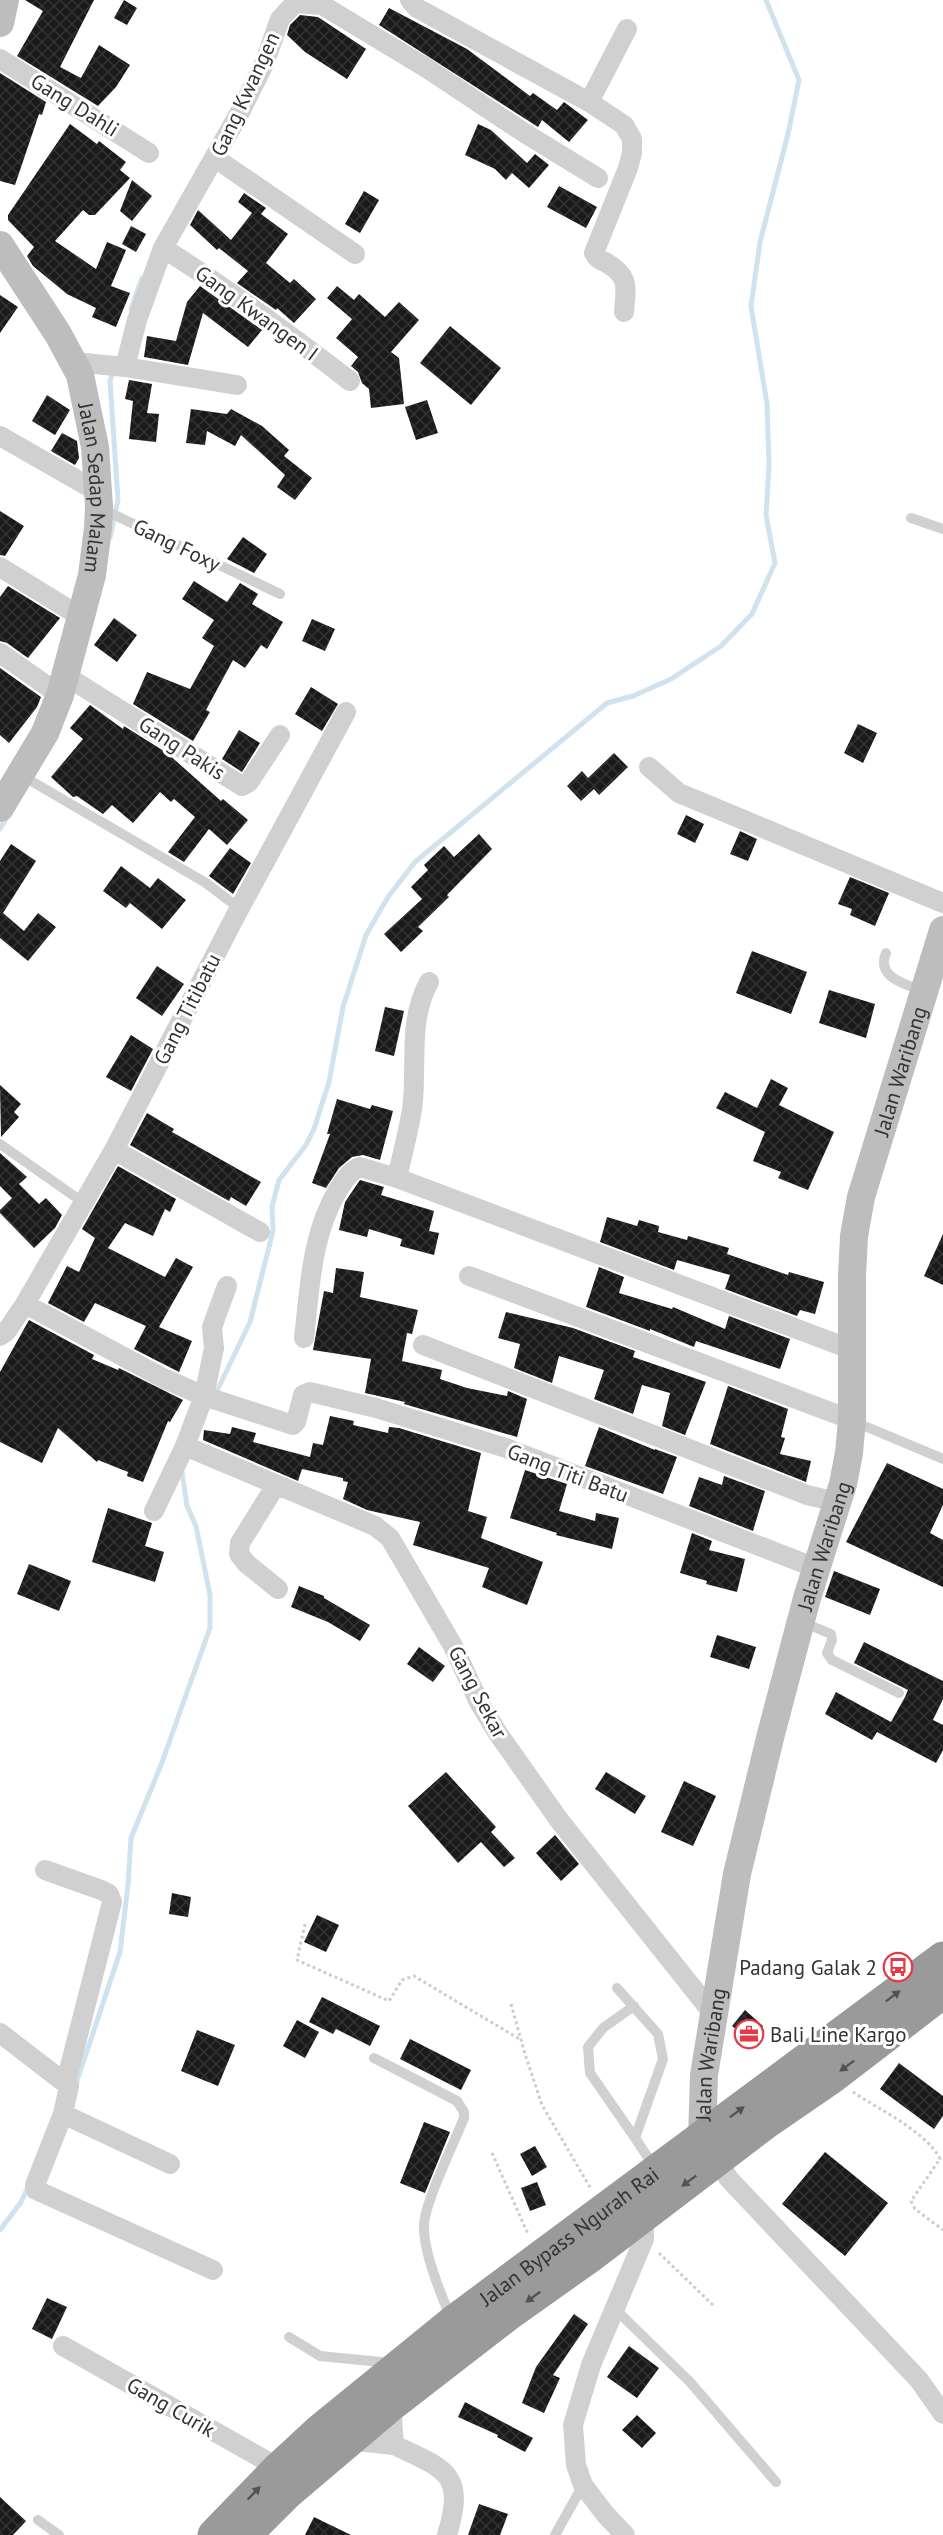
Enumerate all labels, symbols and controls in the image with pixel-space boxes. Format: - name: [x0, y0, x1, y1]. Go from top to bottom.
- street label: Gang Kwangen: [204, 28, 286, 160]
- street label: Gang Dahli: [26, 67, 124, 143]
- street label: Gang Kwangen I: [190, 259, 324, 367]
- street label: Jalan Sedap Malam: [72, 399, 112, 575]
- street label: Gang Foxy: [129, 512, 225, 578]
- street label: Gang Pakis: [134, 710, 230, 786]
- street label: Gang Titibatu: [147, 949, 227, 1069]
- street label: Jalan Waribang: [867, 1003, 932, 1140]
- street label: Gang Titi Batu: [504, 1438, 632, 1508]
- street label: Jalan Waribang: [791, 1478, 857, 1614]
- street label: Gang Sekar: [442, 1641, 514, 1743]
- bus stop icon: Padang Galak 2: [882, 1951, 914, 1983]
- place label: Padang Galak 2: [739, 1954, 877, 1981]
- street label: Jalan Waribang: [689, 1986, 732, 2122]
- one-way arrow: [885, 1990, 900, 2002]
- office icon: Bali Line Kargo: [733, 2018, 765, 2050]
- place label: Bali Line Kargo: [770, 2021, 907, 2048]
- one-way arrow: [839, 2060, 854, 2072]
- one-way arrow: [729, 2107, 744, 2119]
- street label: Jalan Bypass Ngurah Rai: [473, 2160, 664, 2312]
- one-way arrow: [681, 2174, 696, 2186]
- one-way arrow: [525, 2291, 541, 2303]
- street label: Gang Curik: [122, 2371, 220, 2443]
- one-way arrow: [247, 2486, 261, 2500]

